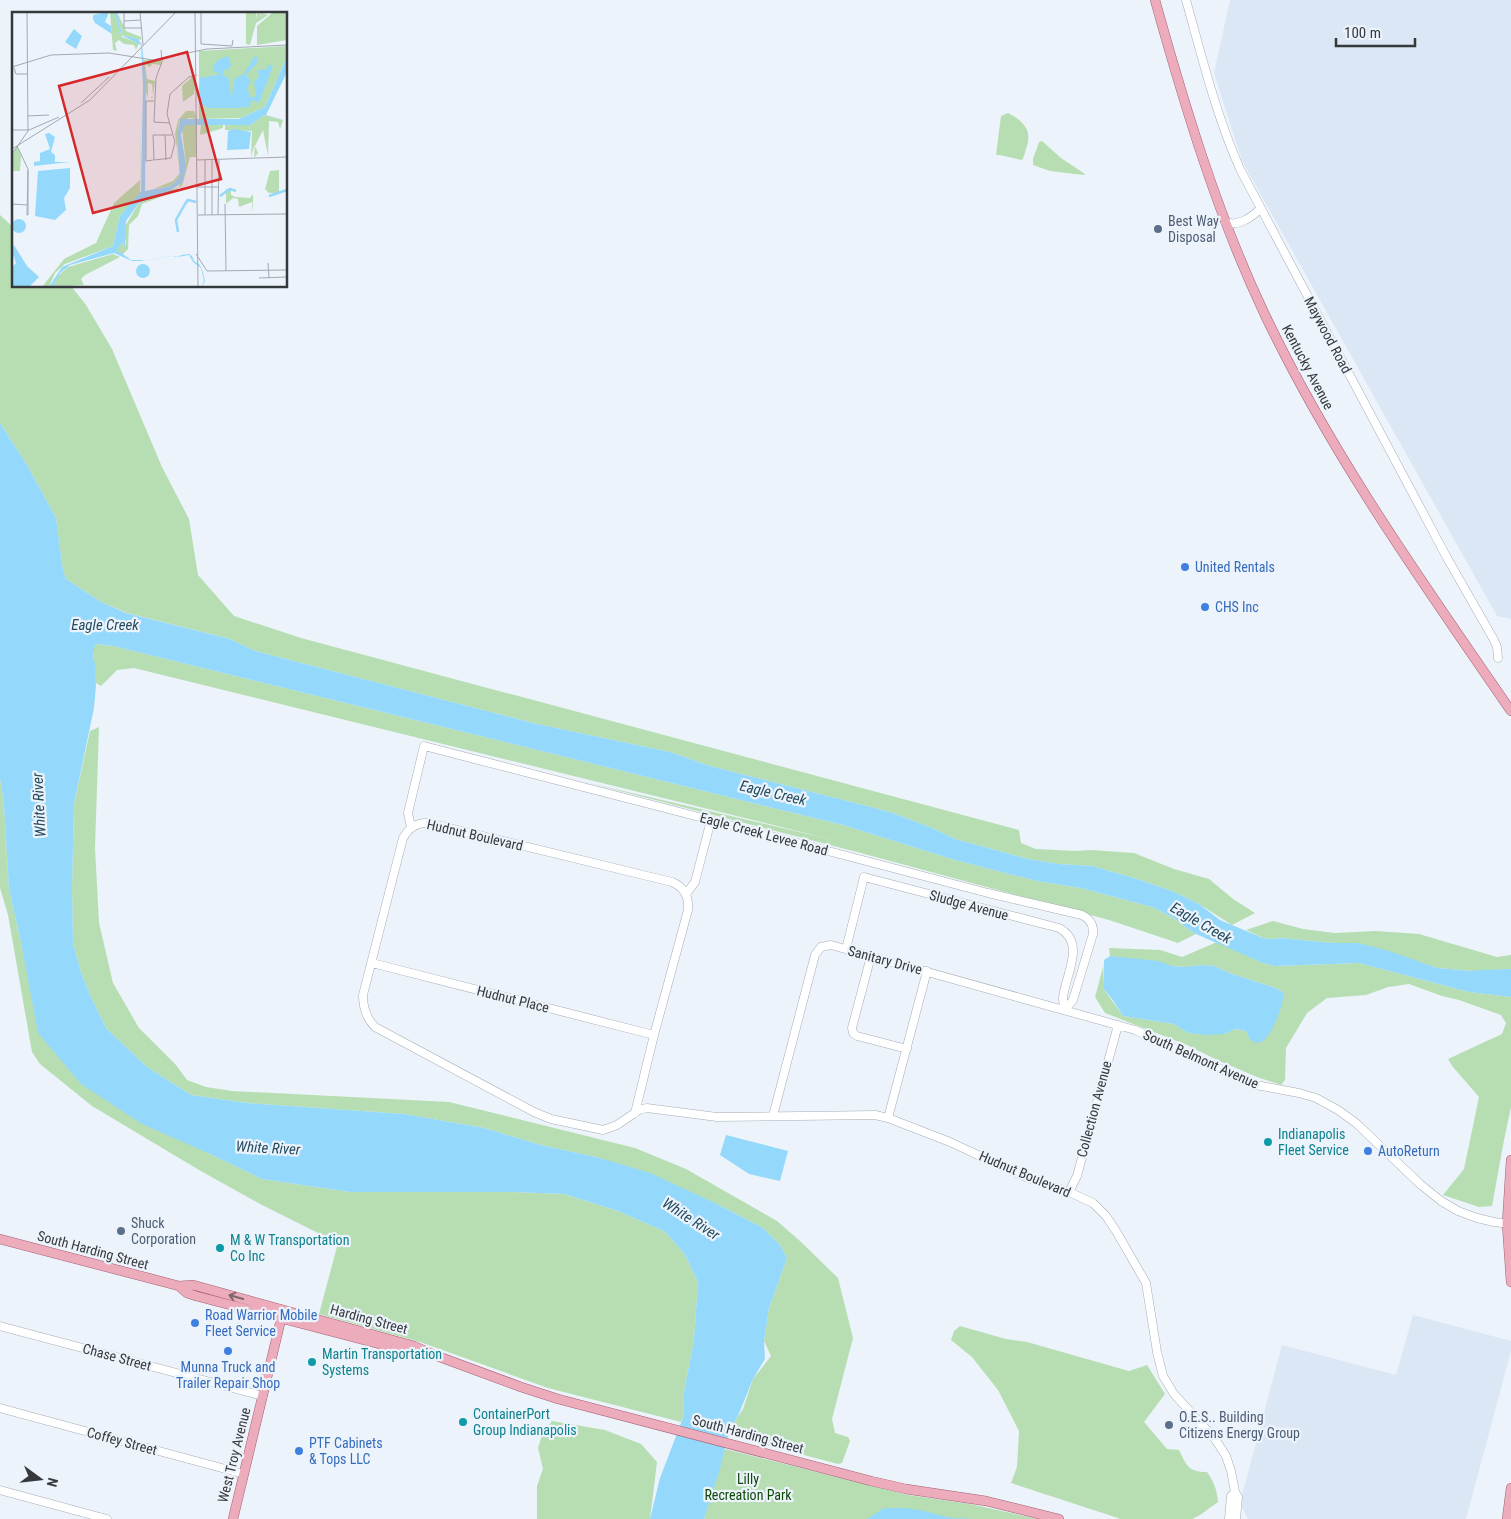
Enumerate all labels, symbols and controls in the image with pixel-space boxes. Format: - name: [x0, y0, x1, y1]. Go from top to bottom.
- inset map: [12, 12, 288, 288]
- scale bar: [1336, 15, 1415, 47]
- text: 100 m: [1344, 24, 1381, 42]
- place label: Best Way Disposal: [1168, 213, 1219, 245]
- marker: Best Way Disposal: [1152, 223, 1164, 235]
- street label: Maywood Road: [1301, 294, 1355, 376]
- street label: Kentucky Avenue: [1279, 322, 1337, 413]
- place label: United Rentals: [1195, 559, 1275, 575]
- marker: United Rentals: [1179, 561, 1191, 573]
- place label: CHS Inc: [1215, 599, 1259, 615]
- marker: CHS Inc: [1199, 601, 1211, 613]
- water label: Eagle Creek: [71, 616, 139, 634]
- water label: White River: [28, 772, 50, 838]
- water label: Eagle Creek: [738, 777, 808, 809]
- street label: Eagle Creek Levee Road: [698, 809, 830, 859]
- street label: Hudnut Boulevard: [425, 816, 525, 854]
- street label: Sludge Avenue: [928, 887, 1011, 923]
- water label: Eagle Creek: [1167, 898, 1235, 948]
- street label: Sanitary Drive: [846, 942, 924, 978]
- street label: Hudnut Place: [475, 982, 551, 1016]
- street label: South Belmont Avenue: [1141, 1026, 1262, 1092]
- street label: Collection Avenue: [1073, 1059, 1115, 1159]
- place label: Indianapolis Fleet Service: [1278, 1126, 1349, 1158]
- marker: Indianapolis Fleet Service: [1262, 1136, 1274, 1148]
- water label: White River: [235, 1137, 301, 1159]
- place label: AutoReturn: [1378, 1143, 1440, 1159]
- marker: AutoReturn: [1362, 1145, 1374, 1157]
- street label: Hudnut Boulevard: [977, 1147, 1073, 1201]
- water label: White River: [659, 1194, 723, 1244]
- place label: Shuck Corporation: [131, 1215, 196, 1247]
- marker: Shuck Corporation: [115, 1225, 127, 1237]
- street label: South Harding Street: [36, 1227, 150, 1273]
- place label: M & W Transportation Co Inc: [230, 1232, 349, 1264]
- marker: M & W Transportation Co Inc: [214, 1242, 226, 1254]
- one-way arrow: [229, 1291, 245, 1301]
- street label: Harding Street: [329, 1301, 409, 1337]
- place label: Road Warrior Mobile Fleet Service: [205, 1307, 318, 1339]
- marker: Road Warrior Mobile Fleet Service: [189, 1317, 201, 1329]
- street label: Chase Street: [81, 1340, 153, 1374]
- marker: Munna Truck and Trailer Repair Shop: [222, 1345, 234, 1357]
- place label: Martin Transportation Systems: [322, 1346, 442, 1378]
- marker: Martin Transportation Systems: [306, 1356, 318, 1368]
- place label: Munna Truck and Trailer Repair Shop: [176, 1359, 280, 1391]
- street label: West Troy Avenue: [214, 1405, 254, 1504]
- place label: ContainerPort Group Indianapolis: [473, 1406, 577, 1438]
- place label: O.E.S.. Building Citizens Energy Group: [1179, 1409, 1300, 1441]
- street label: South Harding Street: [691, 1411, 805, 1457]
- marker: ContainerPort Group Indianapolis: [457, 1416, 469, 1428]
- marker: O.E.S.. Building Citizens Energy Group: [1163, 1419, 1175, 1431]
- street label: Coffey Street: [85, 1424, 159, 1458]
- place label: PTF Cabinets & Tops LLC: [309, 1435, 383, 1467]
- marker: PTF Cabinets & Tops LLC: [293, 1445, 305, 1457]
- north arrow: [15, 1454, 65, 1504]
- park label: Lilly Recreation Park: [704, 1471, 792, 1503]
- text: N: [44, 1476, 61, 1489]

